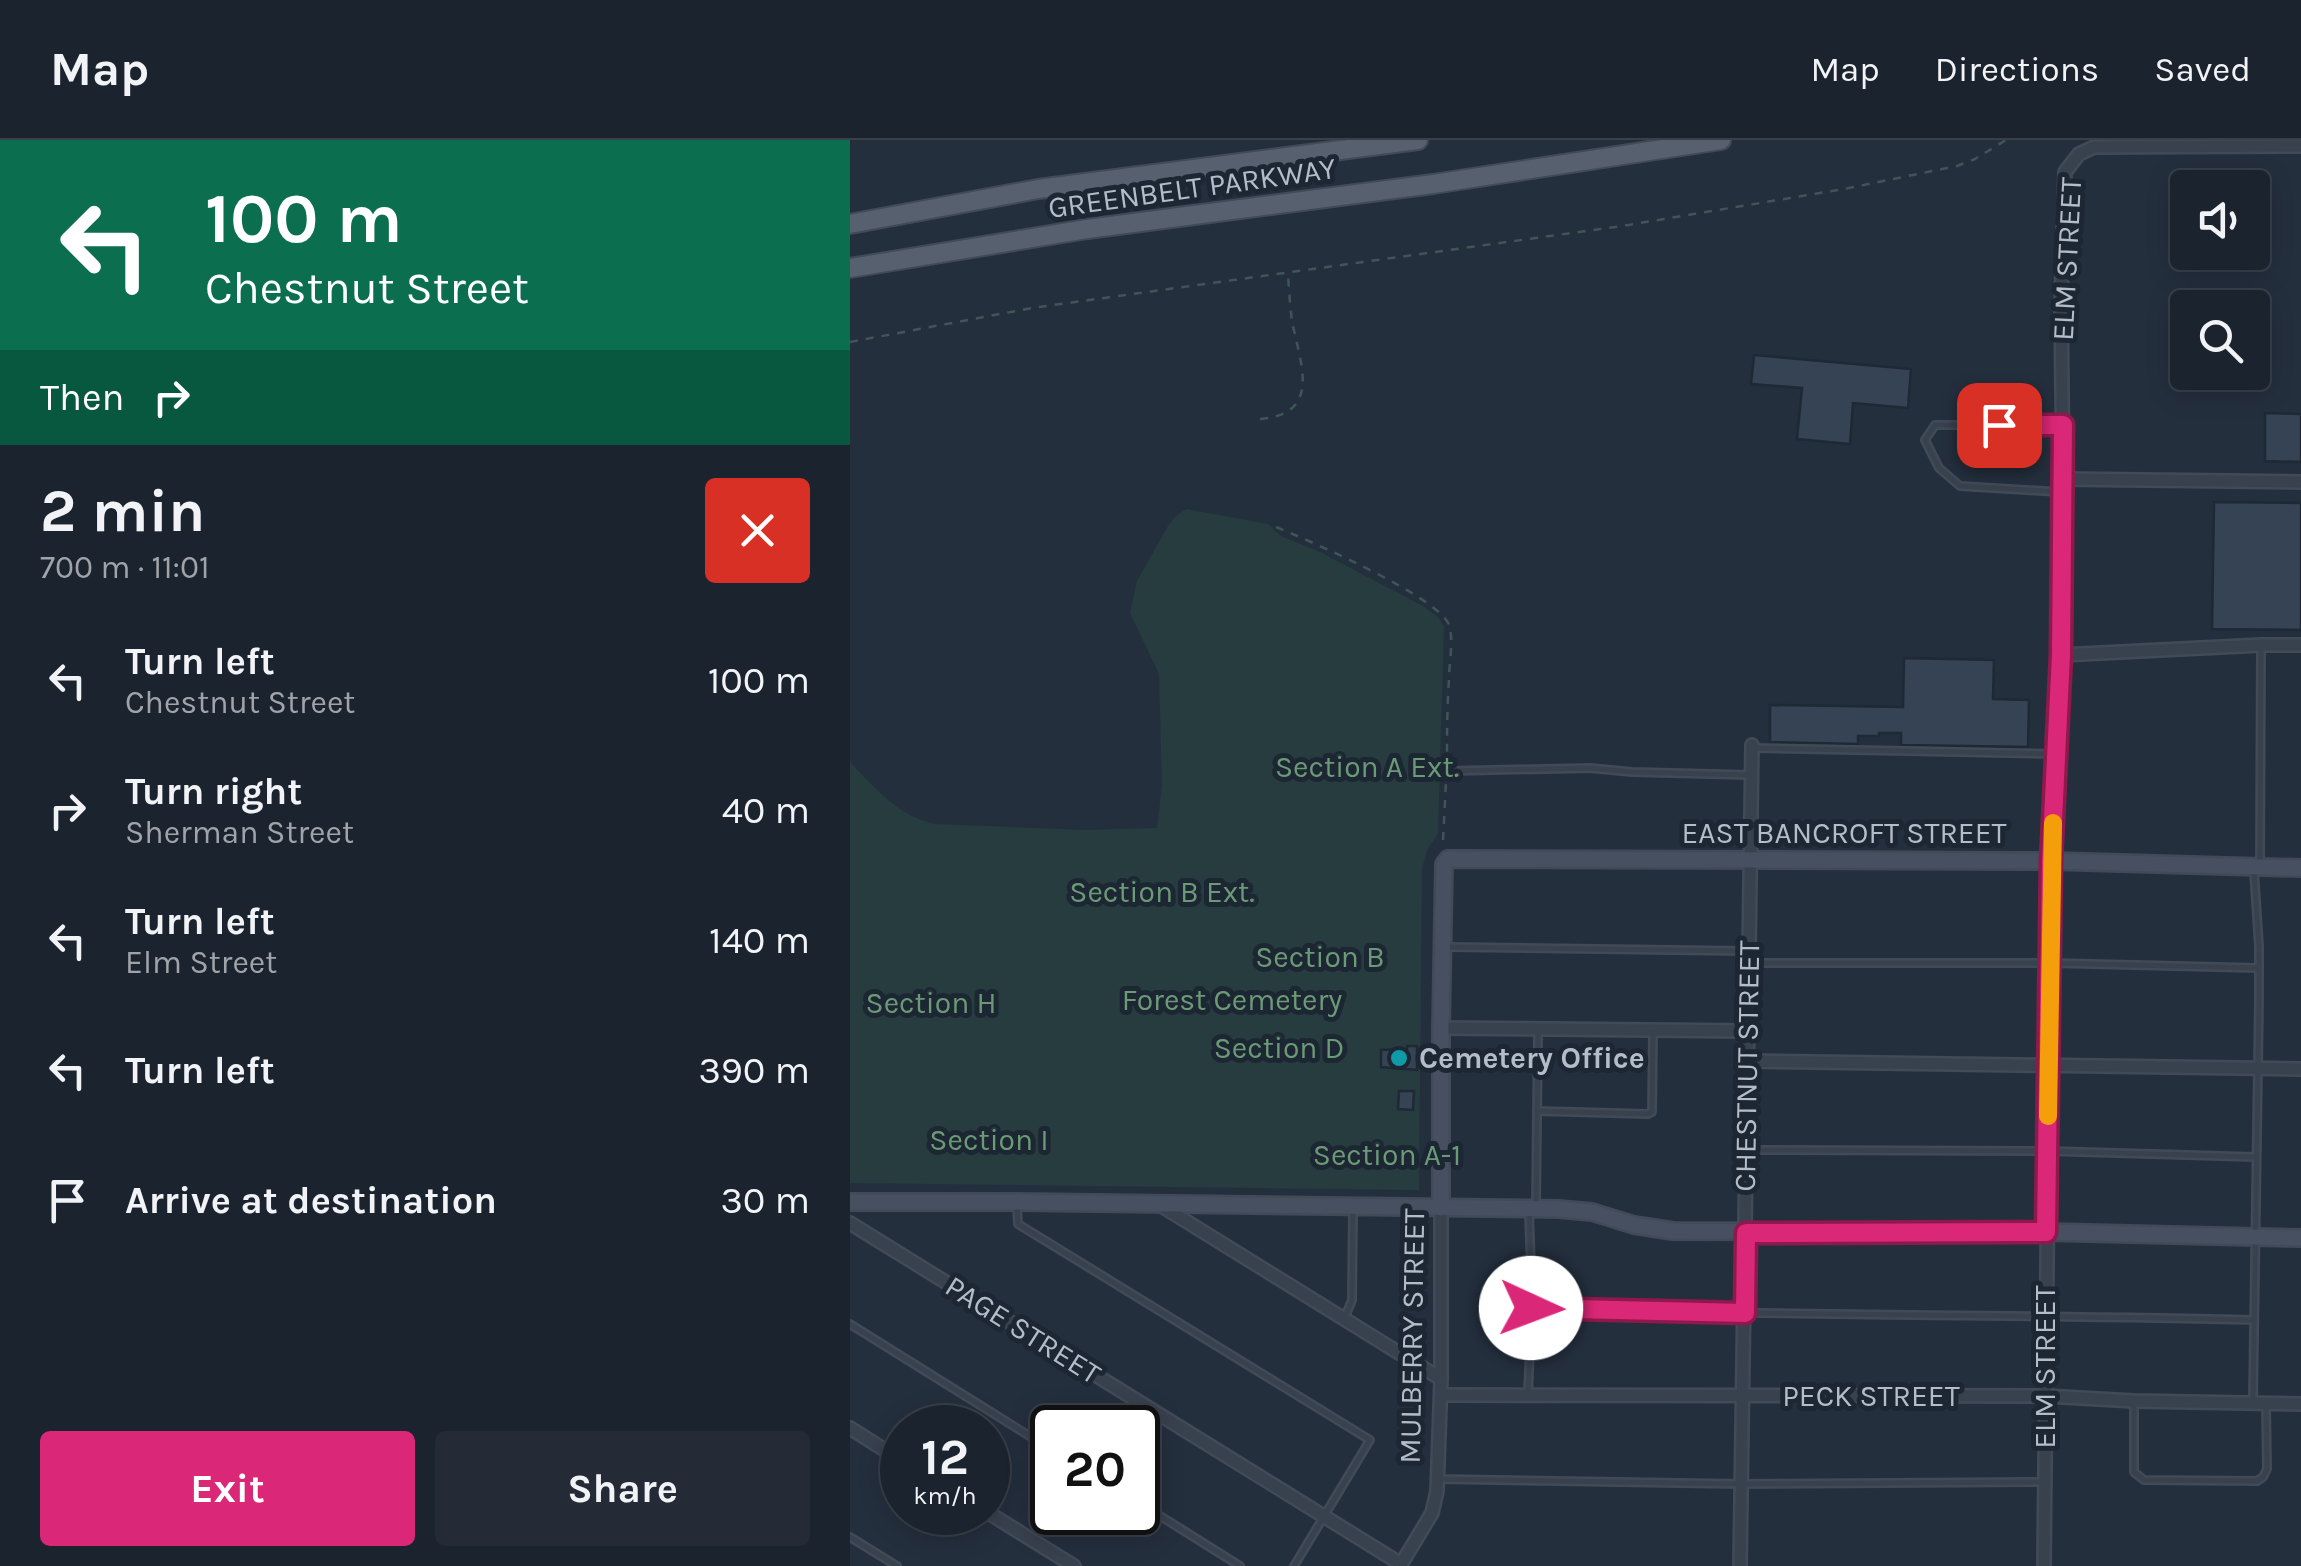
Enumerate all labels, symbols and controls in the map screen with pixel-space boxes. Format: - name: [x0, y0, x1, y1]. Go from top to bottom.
- text: Map: [50, 41, 149, 97]
- text: Map: [1810, 49, 1880, 90]
- text: Directions: [1935, 49, 2099, 90]
- text: Saved: [2154, 49, 2251, 90]
- street label: GREENBELT PARKWAY: [1046, 150, 1339, 226]
- map controls: [2170, 170, 2270, 390]
- button: sound: [2170, 170, 2270, 270]
- street label: ELM STREET: [2045, 176, 2089, 342]
- text: 100 m: [205, 178, 403, 260]
- icon: left: [40, 180, 170, 310]
- text: Chestnut Street: [205, 262, 529, 314]
- button: search: [2170, 290, 2270, 390]
- icon: right: [144, 370, 199, 425]
- text: Then: [40, 375, 124, 420]
- pin: [1957, 383, 2042, 468]
- icon: arrive: [1972, 398, 2027, 453]
- text: 2 min: [40, 476, 205, 546]
- button: close: [705, 478, 810, 583]
- text: 700 m · 11:01: [40, 549, 210, 586]
- text: Turn left: [125, 639, 275, 684]
- icon: left: [40, 653, 95, 708]
- text: 100 m: [708, 658, 810, 703]
- text: Chestnut Street: [125, 684, 355, 721]
- park label: Section A Ext.: [1275, 749, 1459, 785]
- text: Turn right: [125, 769, 302, 814]
- icon: right: [40, 783, 95, 838]
- text: 40 m: [722, 788, 810, 833]
- text: Sherman Street: [125, 814, 354, 851]
- street label: EAST BANCROFT STREET: [1681, 815, 2007, 851]
- park label: Section B Ext.: [1069, 874, 1255, 910]
- text: Turn left: [125, 899, 275, 944]
- icon: left: [40, 913, 95, 968]
- text: 140 m: [709, 918, 810, 963]
- park label: Section B: [1255, 939, 1385, 975]
- street label: CHESTNUT STREET: [1727, 940, 1767, 1192]
- text: Elm Street: [125, 944, 277, 981]
- park label: Forest Cemetery: [1122, 982, 1342, 1018]
- park label: Section H: [866, 985, 996, 1021]
- park label: Section D: [1214, 1030, 1344, 1066]
- place label: Cemetery Office: [1419, 1040, 1645, 1076]
- icon: left: [40, 1043, 95, 1098]
- marker: Cemetery Office: [1388, 1047, 1410, 1069]
- text: Turn left: [125, 1048, 275, 1093]
- text: 390 m: [698, 1048, 810, 1093]
- park label: Section I: [929, 1122, 1049, 1158]
- park label: Section A-1: [1313, 1137, 1461, 1173]
- icon: arrive: [40, 1173, 95, 1228]
- text: Arrive at destination: [125, 1178, 497, 1223]
- text: 30 m: [720, 1178, 810, 1223]
- street label: MULBERRY STREET: [1392, 1208, 1432, 1464]
- position arrow: [1479, 1256, 1583, 1360]
- street label: PAGE STREET: [939, 1268, 1107, 1392]
- street label: ELM STREET: [2027, 1285, 2063, 1449]
- street label: PECK STREET: [1782, 1378, 1960, 1414]
- speed limit sign: 20: [1030, 1405, 1160, 1535]
- text: 12: [921, 1428, 969, 1487]
- button: Exit: [40, 1431, 415, 1546]
- button: Share: [435, 1431, 810, 1546]
- text: km/h: [913, 1481, 977, 1510]

